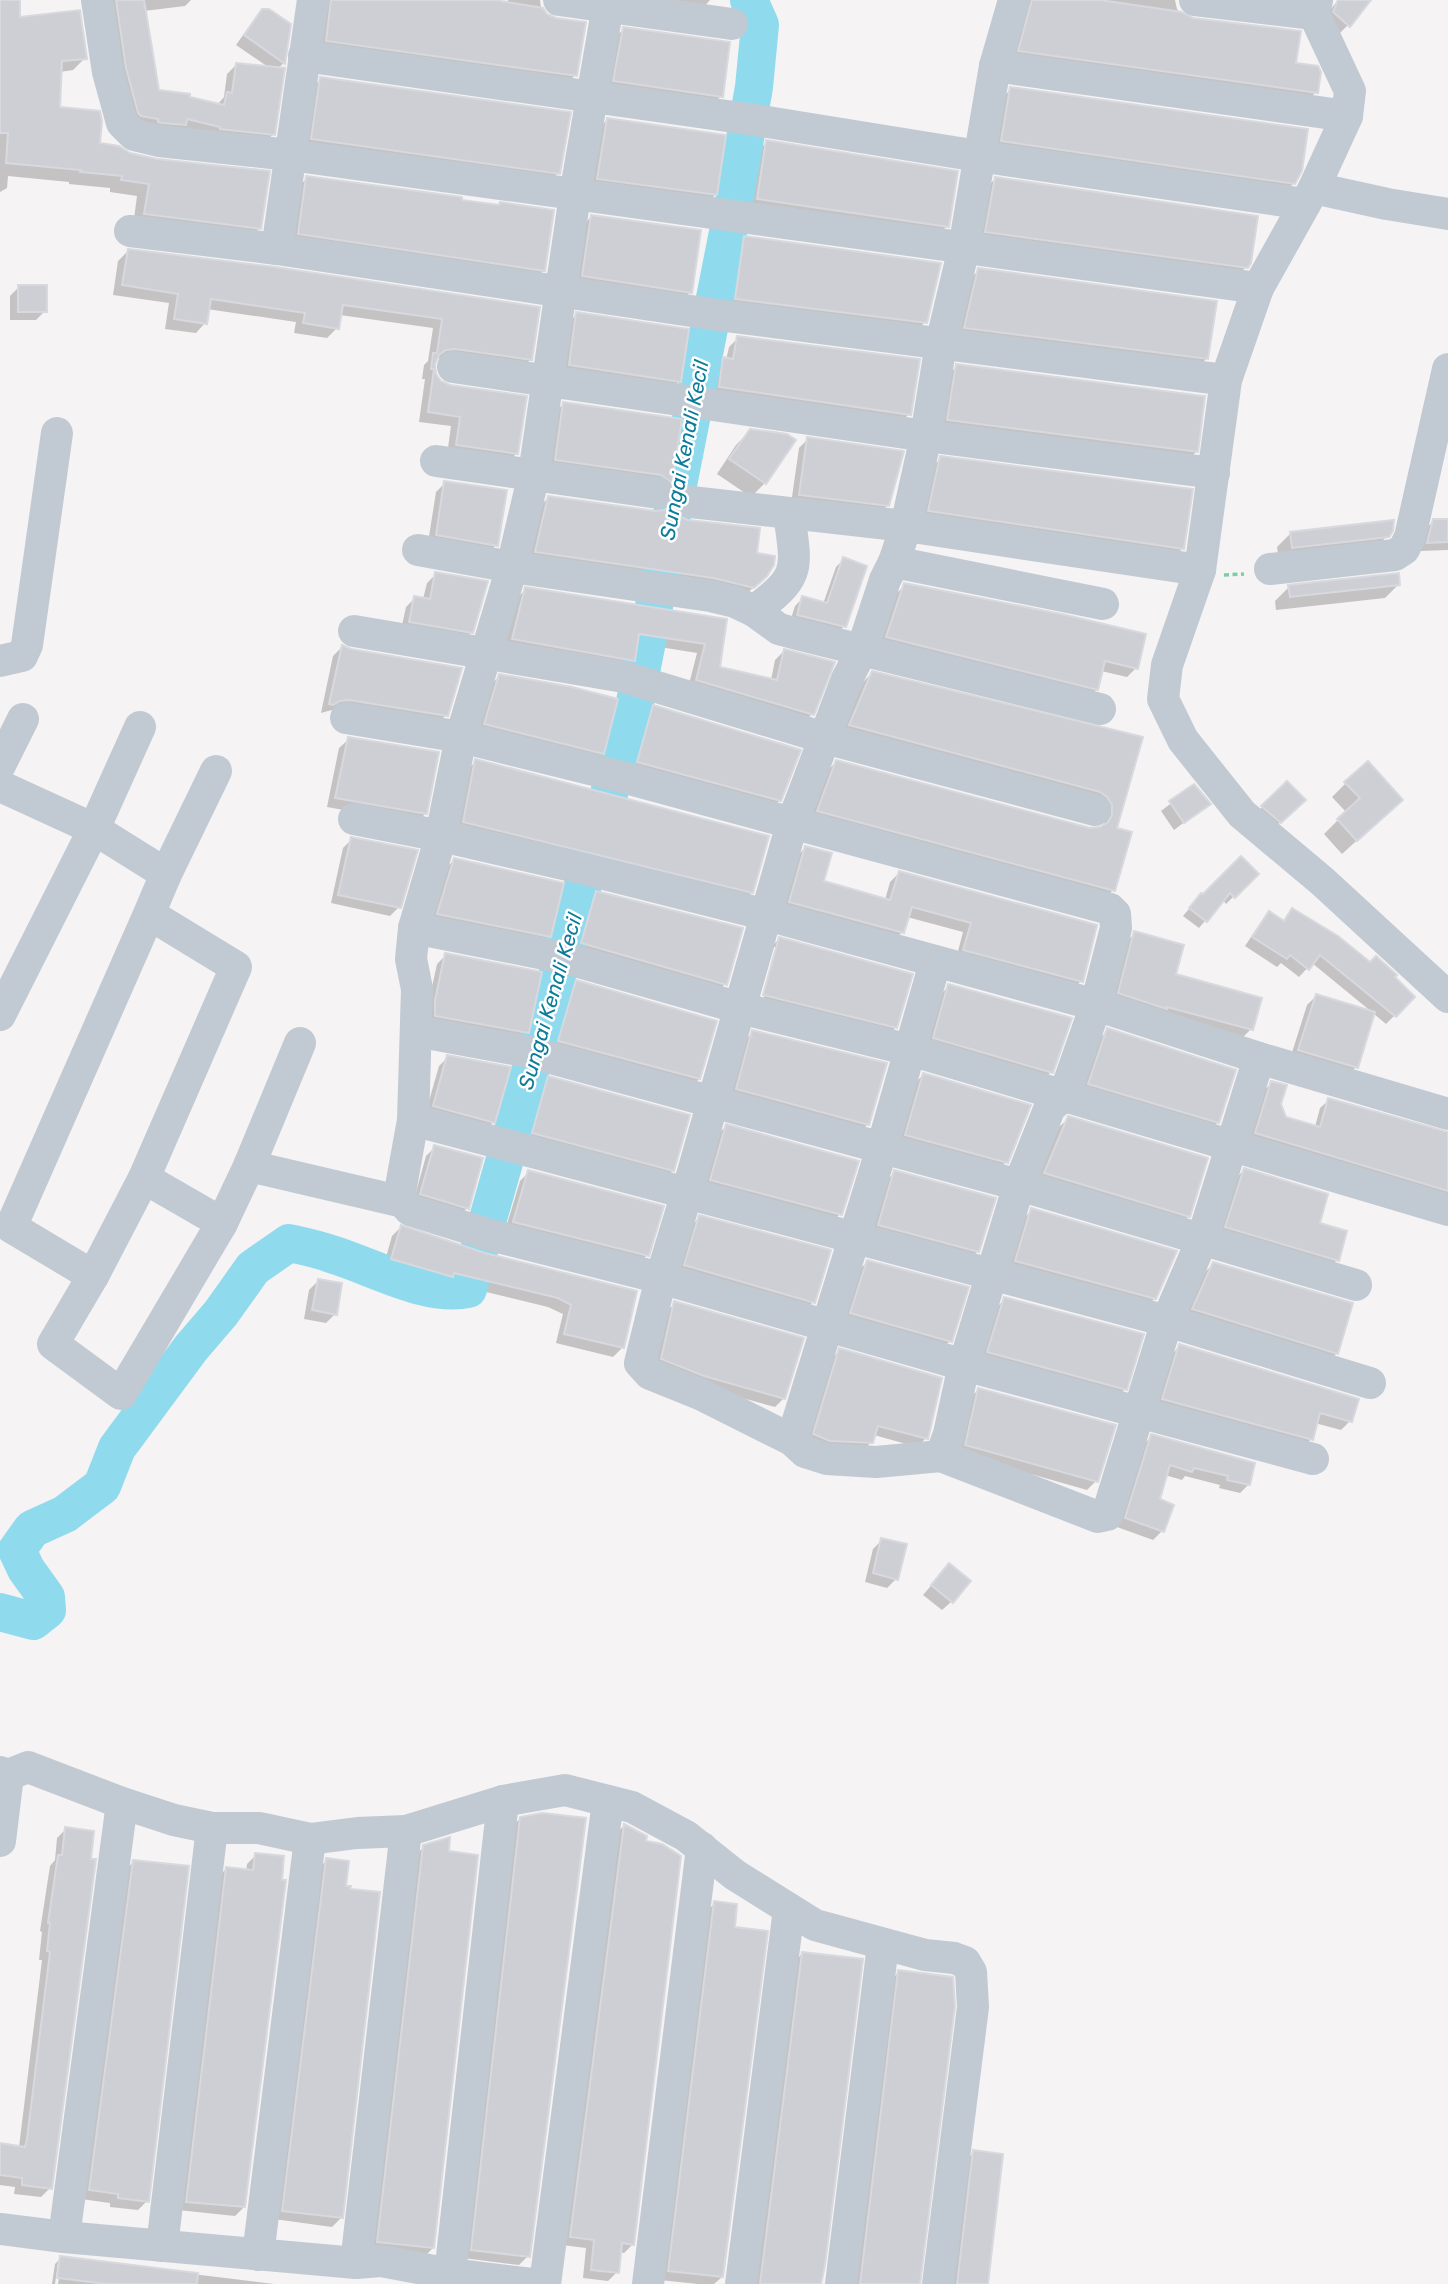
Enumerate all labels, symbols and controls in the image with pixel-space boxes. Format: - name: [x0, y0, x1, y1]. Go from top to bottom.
- water label: Sungai Kenali Kecil: [654, 357, 714, 542]
- water label: Sungai Kenali Kecil: [513, 909, 587, 1092]

